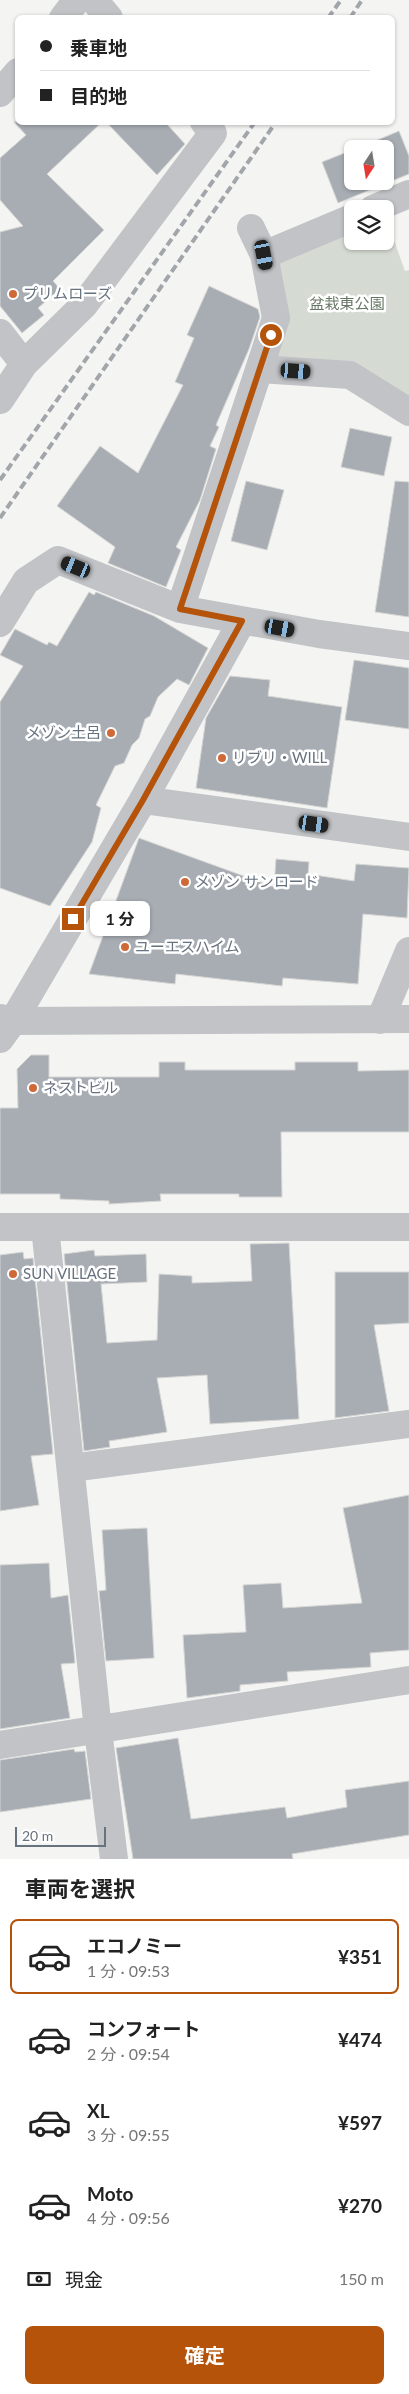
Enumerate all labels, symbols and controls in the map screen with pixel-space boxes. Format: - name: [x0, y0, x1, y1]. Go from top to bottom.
- text: 乗車地: [70, 36, 127, 59]
- text: 目的地: [70, 84, 127, 107]
- north arrow: [344, 140, 394, 190]
- map controls: [344, 140, 394, 250]
- button: layers: [344, 200, 394, 250]
- car: [253, 239, 274, 271]
- place label: プリムローズ: [23, 284, 112, 302]
- marker: プリムローズ: [7, 288, 19, 300]
- park label: 盆栽東公園: [309, 294, 385, 312]
- route start: [260, 324, 282, 346]
- car: [280, 362, 311, 380]
- car: [59, 554, 92, 580]
- car: [263, 618, 296, 638]
- place label: メゾン土呂: [26, 723, 101, 741]
- marker: メゾン土呂: [105, 727, 117, 739]
- place label: リブリ・WILL: [232, 748, 327, 766]
- marker: リブリ・WILL: [216, 752, 228, 764]
- car: [298, 814, 329, 834]
- place label: メゾン サンロード: [195, 872, 319, 890]
- marker: メゾン サンロード: [179, 876, 191, 888]
- callout: 1 分: [90, 902, 150, 936]
- route end: [62, 908, 84, 930]
- text: 1 分: [105, 909, 135, 928]
- place label: ユーエスハイム: [135, 937, 239, 955]
- marker: ユーエスハイム: [119, 941, 131, 953]
- place label: ネストビル: [43, 1078, 118, 1096]
- marker: ネストビル: [27, 1082, 39, 1094]
- place label: SUN VILLAGE: [23, 1264, 116, 1282]
- marker: SUN VILLAGE: [7, 1268, 19, 1280]
- scale bar: [15, 1824, 106, 1847]
- text: 20 m: [22, 1827, 53, 1844]
- text: 車両を選択: [25, 1875, 135, 1902]
- icon: car: [27, 1934, 72, 1979]
- text: エコノミー: [87, 1934, 182, 1957]
- text: ¥351: [338, 1945, 382, 1968]
- text: 1 分 · 09:53: [87, 1961, 170, 1980]
- icon: car: [27, 2017, 72, 2062]
- text: コンフォート: [87, 2017, 200, 2040]
- text: ¥474: [338, 2028, 382, 2051]
- text: 2 分 · 09:54: [87, 2044, 170, 2063]
- text: XL: [87, 2099, 110, 2122]
- icon: car: [27, 2100, 72, 2145]
- text: ¥597: [338, 2111, 382, 2134]
- text: 3 分 · 09:55: [87, 2125, 170, 2144]
- text: Moto: [87, 2182, 133, 2205]
- icon: car: [27, 2183, 72, 2228]
- text: ¥270: [338, 2194, 382, 2217]
- text: 4 分 · 09:56: [87, 2208, 170, 2227]
- icon: cash: [25, 2265, 53, 2293]
- text: 現金: [65, 2268, 103, 2291]
- text: 150 m: [339, 2269, 384, 2288]
- button: 確定: [25, 2326, 384, 2384]

